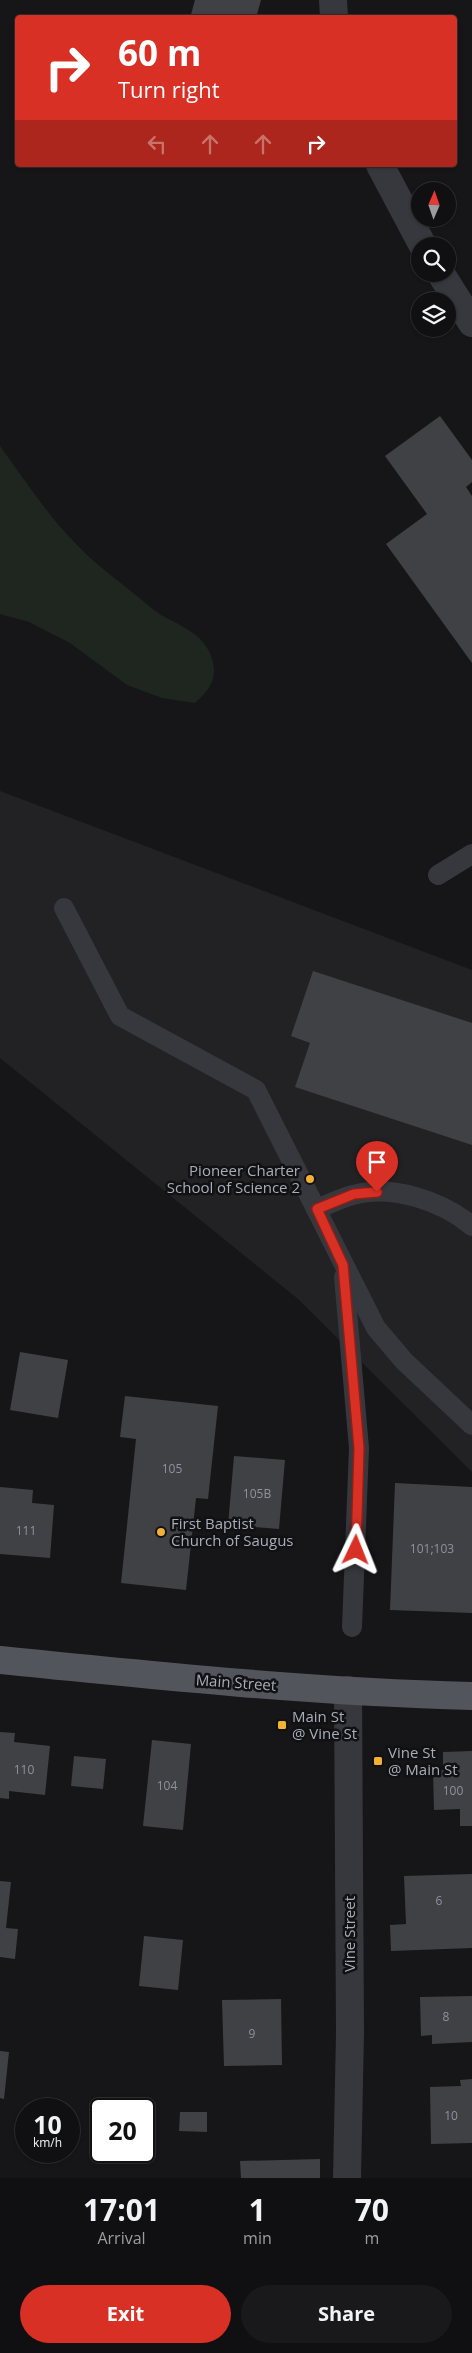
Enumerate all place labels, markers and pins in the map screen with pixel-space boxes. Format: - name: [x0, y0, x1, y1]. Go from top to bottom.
- pin: [356, 1141, 398, 1192]
- place label: Pioneer Charter School of Science 2: [167, 1160, 300, 1197]
- marker: Pioneer Charter School of Science 2: [304, 1173, 316, 1185]
- place label: First Baptist Church of Saugus: [171, 1513, 293, 1550]
- marker: First Baptist Church of Saugus: [155, 1526, 167, 1538]
- place label: Main St @ Vine St: [292, 1706, 357, 1743]
- marker: Main St @ Vine St: [276, 1719, 288, 1731]
- place label: Vine St @ Main St: [388, 1742, 458, 1779]
- marker: Vine St @ Main St: [372, 1755, 384, 1767]

